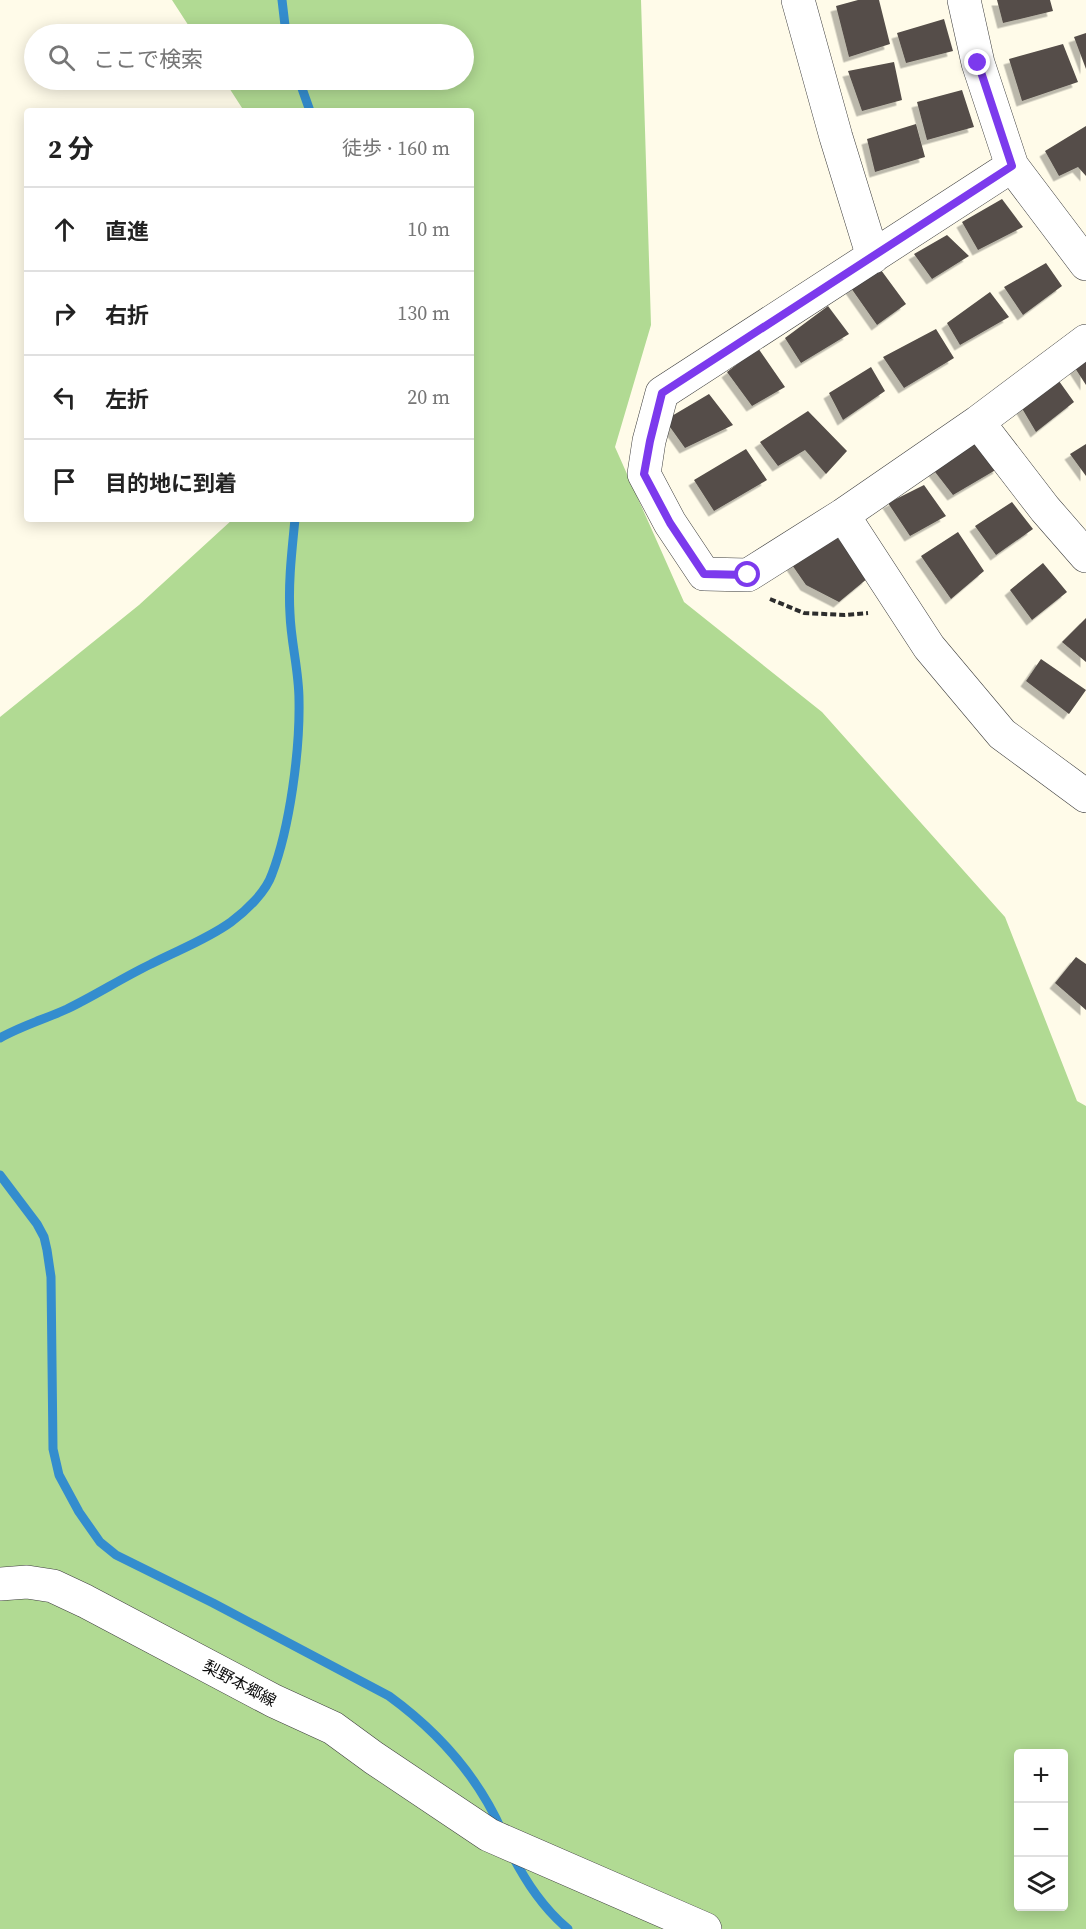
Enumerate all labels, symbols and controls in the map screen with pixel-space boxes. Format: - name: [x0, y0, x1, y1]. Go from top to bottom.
- search box: [24, 24, 474, 90]
- icon: search: [45, 41, 78, 74]
- text: ここで検索: [93, 44, 203, 74]
- route end: [964, 49, 990, 75]
- text: 2 分: [48, 131, 94, 167]
- text: 徒歩 · 160 m: [342, 134, 450, 162]
- icon: ahead: [48, 213, 81, 246]
- text: 10 m: [407, 215, 450, 243]
- text: 直進: [105, 216, 149, 246]
- icon: right: [48, 297, 81, 330]
- text: 130 m: [397, 299, 450, 327]
- text: 右折: [105, 300, 149, 330]
- icon: left: [48, 381, 81, 414]
- text: 20 m: [407, 383, 450, 411]
- text: 左折: [105, 384, 149, 414]
- icon: arrive: [48, 465, 81, 498]
- text: 目的地に到着: [105, 468, 237, 498]
- route start: [734, 561, 760, 587]
- street label: 梨野本郷線: [200, 1655, 280, 1711]
- map controls: [1014, 1749, 1068, 1911]
- button: +: [1014, 1749, 1068, 1803]
- button: −: [1014, 1803, 1068, 1857]
- button: layers: [1014, 1857, 1068, 1911]

